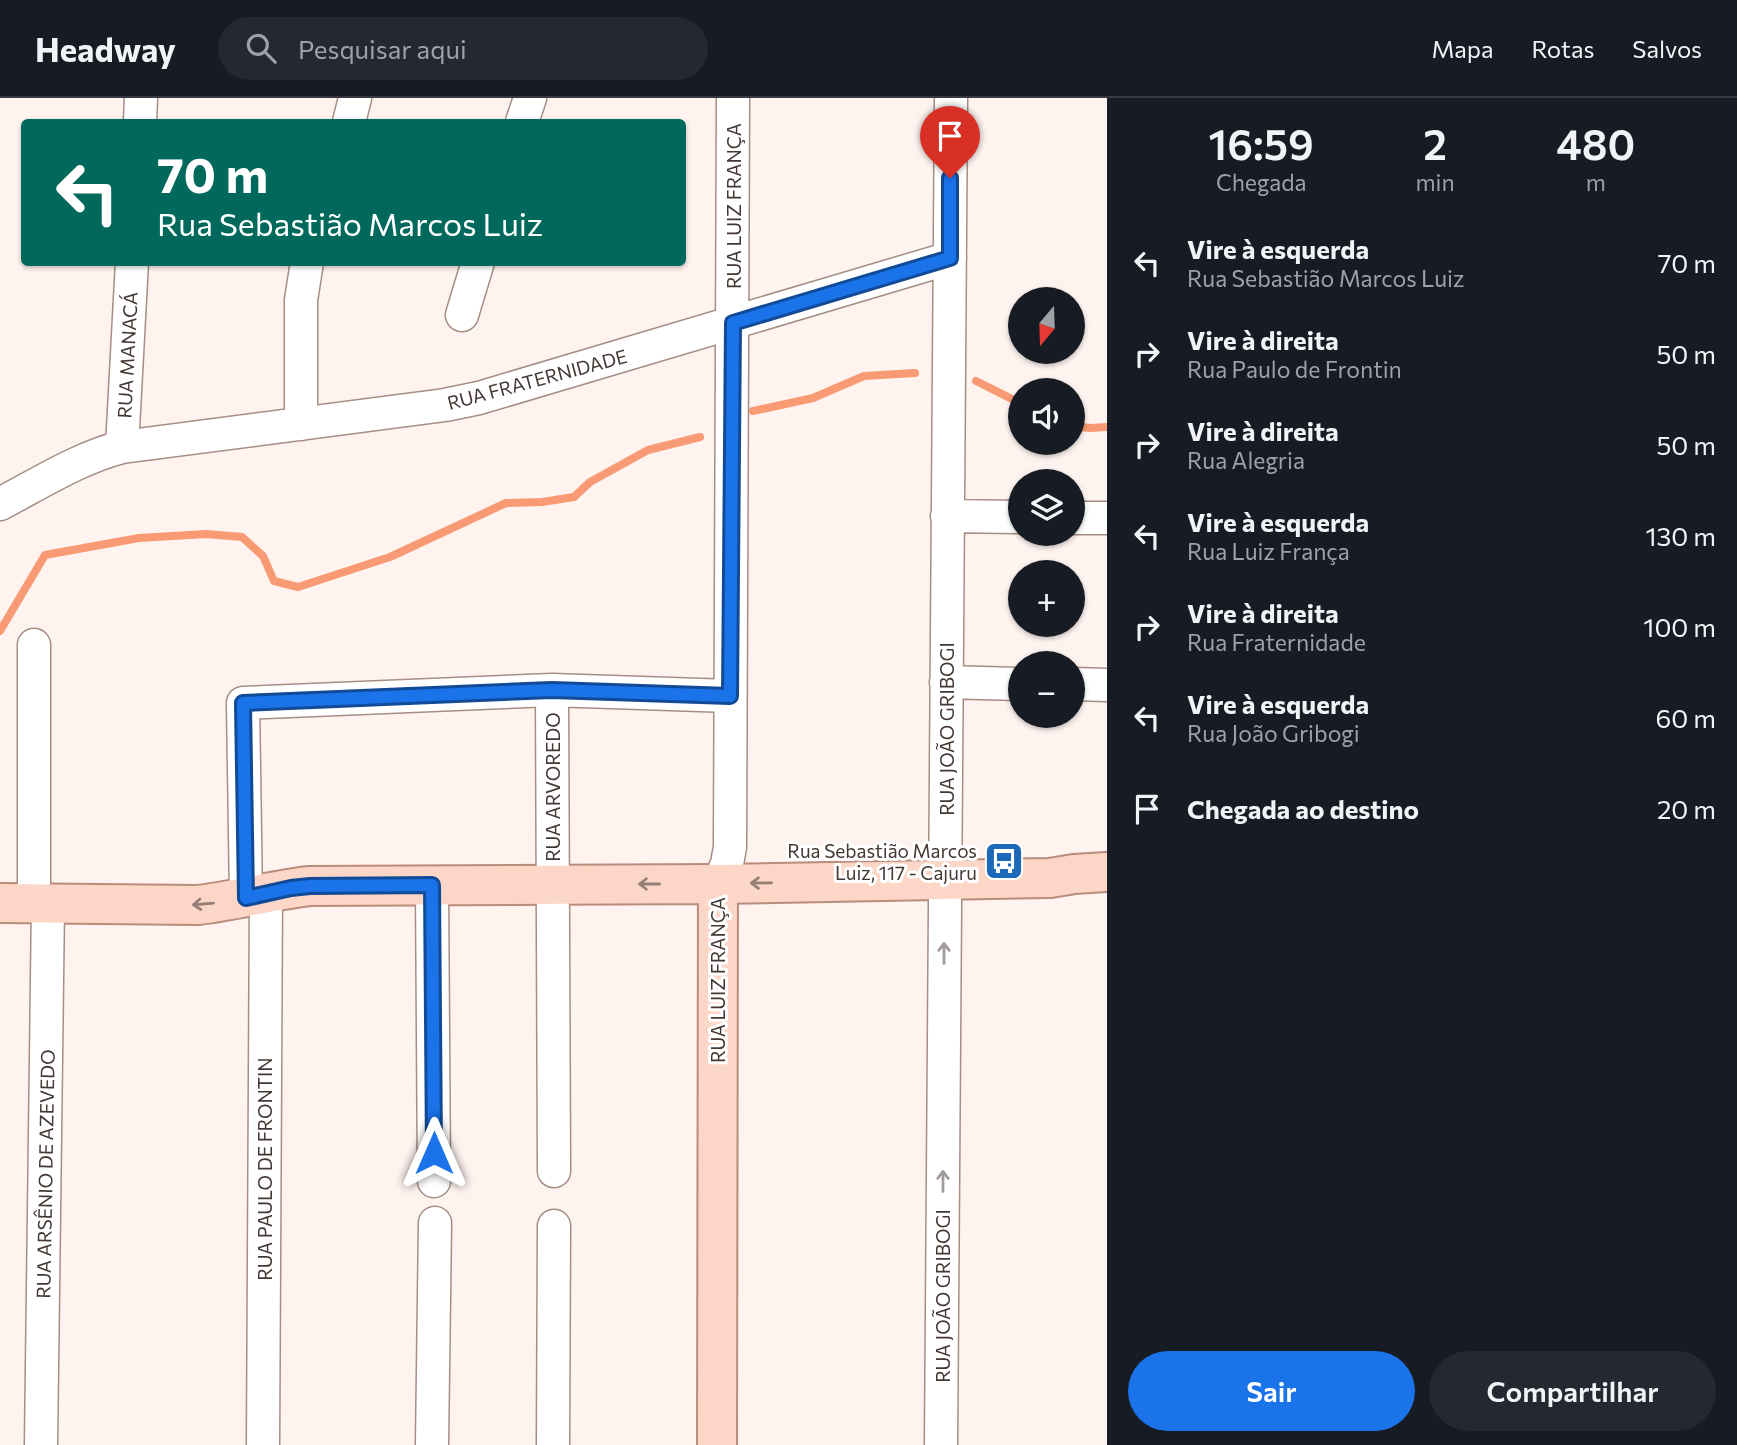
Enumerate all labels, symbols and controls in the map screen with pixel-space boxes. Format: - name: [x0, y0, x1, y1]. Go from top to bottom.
- search box: [218, 17, 708, 80]
- text: Headway: [35, 28, 176, 69]
- icon: search: [242, 29, 280, 67]
- text: Pesquisar aqui: [298, 33, 467, 64]
- text: Mapa: [1432, 34, 1494, 63]
- text: Rotas: [1532, 34, 1594, 63]
- text: Salvos: [1632, 34, 1702, 63]
- pin: [920, 106, 980, 178]
- icon: arrive: [931, 117, 969, 155]
- text: 16:59: [1209, 117, 1314, 169]
- text: 2: [1423, 117, 1447, 169]
- text: 480: [1556, 117, 1635, 169]
- street label: RUA LUIZ FRANÇA: [722, 123, 745, 289]
- text: 70 m: [157, 143, 268, 203]
- icon: left: [42, 147, 133, 238]
- text: Chegada: [1216, 168, 1307, 196]
- text: min: [1415, 168, 1455, 196]
- text: m: [1586, 168, 1606, 196]
- text: Rua Sebastião Marcos Luiz: [157, 203, 543, 243]
- text: Vire à esquerda: [1187, 233, 1369, 264]
- icon: left: [1128, 244, 1166, 282]
- text: 70 m: [1658, 247, 1716, 278]
- text: Rua Sebastião Marcos Luiz: [1187, 264, 1464, 292]
- north arrow: [1008, 287, 1085, 364]
- map controls: [1008, 287, 1085, 728]
- street label: RUA MANACÁ: [112, 291, 142, 419]
- text: Vire à direita: [1187, 324, 1339, 355]
- icon: right: [1128, 335, 1166, 373]
- text: 50 m: [1656, 338, 1716, 369]
- street label: RUA FRATERNIDADE: [445, 344, 629, 414]
- text: Rua Paulo de Frontin: [1187, 355, 1402, 383]
- button: sound: [1008, 378, 1085, 455]
- text: Vire à direita: [1187, 415, 1339, 446]
- icon: right: [1128, 426, 1166, 464]
- text: 50 m: [1656, 429, 1716, 460]
- text: Rua Alegria: [1187, 446, 1305, 474]
- button: layers: [1008, 469, 1085, 546]
- text: Vire à esquerda: [1187, 506, 1369, 537]
- icon: left: [1128, 517, 1166, 555]
- text: 130 m: [1645, 520, 1716, 551]
- text: Rua Luiz França: [1187, 537, 1350, 565]
- button: +: [1008, 560, 1085, 637]
- text: Vire à direita: [1187, 597, 1339, 628]
- icon: right: [1128, 608, 1166, 646]
- text: 100 m: [1643, 611, 1716, 642]
- text: Rua Fraternidade: [1187, 628, 1366, 656]
- street label: RUA JOÃO GRIBOGI: [935, 642, 958, 816]
- button: −: [1008, 651, 1085, 728]
- text: Vire à esquerda: [1187, 688, 1369, 719]
- icon: left: [1128, 699, 1166, 737]
- text: 60 m: [1656, 702, 1716, 733]
- street label: RUA ARVOREDO: [541, 712, 564, 862]
- text: Rua João Gribogi: [1187, 719, 1360, 747]
- icon: arrive: [1128, 790, 1166, 828]
- text: Chegada ao destino: [1187, 793, 1419, 824]
- text: 20 m: [1657, 793, 1716, 824]
- place label: Rua Sebastião Marcos Luiz, 117 - Cajuru: [787, 839, 977, 884]
- bus stop icon: Rua Sebastião Marcos Luiz, 117 - Cajuru: [983, 840, 1025, 882]
- one-way arrow: [750, 876, 773, 890]
- one-way arrow: [638, 877, 661, 891]
- street label: RUA LUIZ FRANÇA: [706, 897, 729, 1063]
- one-way arrow: [192, 898, 215, 911]
- one-way arrow: [937, 942, 951, 965]
- street label: RUA ARSÊNIO DE AZEVEDO: [31, 1049, 59, 1299]
- street label: RUA PAULO DE FRONTIN: [253, 1057, 276, 1281]
- position arrow: [397, 1116, 471, 1190]
- one-way arrow: [936, 1170, 950, 1193]
- street label: RUA JOÃO GRIBOGI: [931, 1209, 954, 1383]
- button: Sair: [1128, 1351, 1415, 1431]
- button: Compartilhar: [1429, 1351, 1716, 1431]

